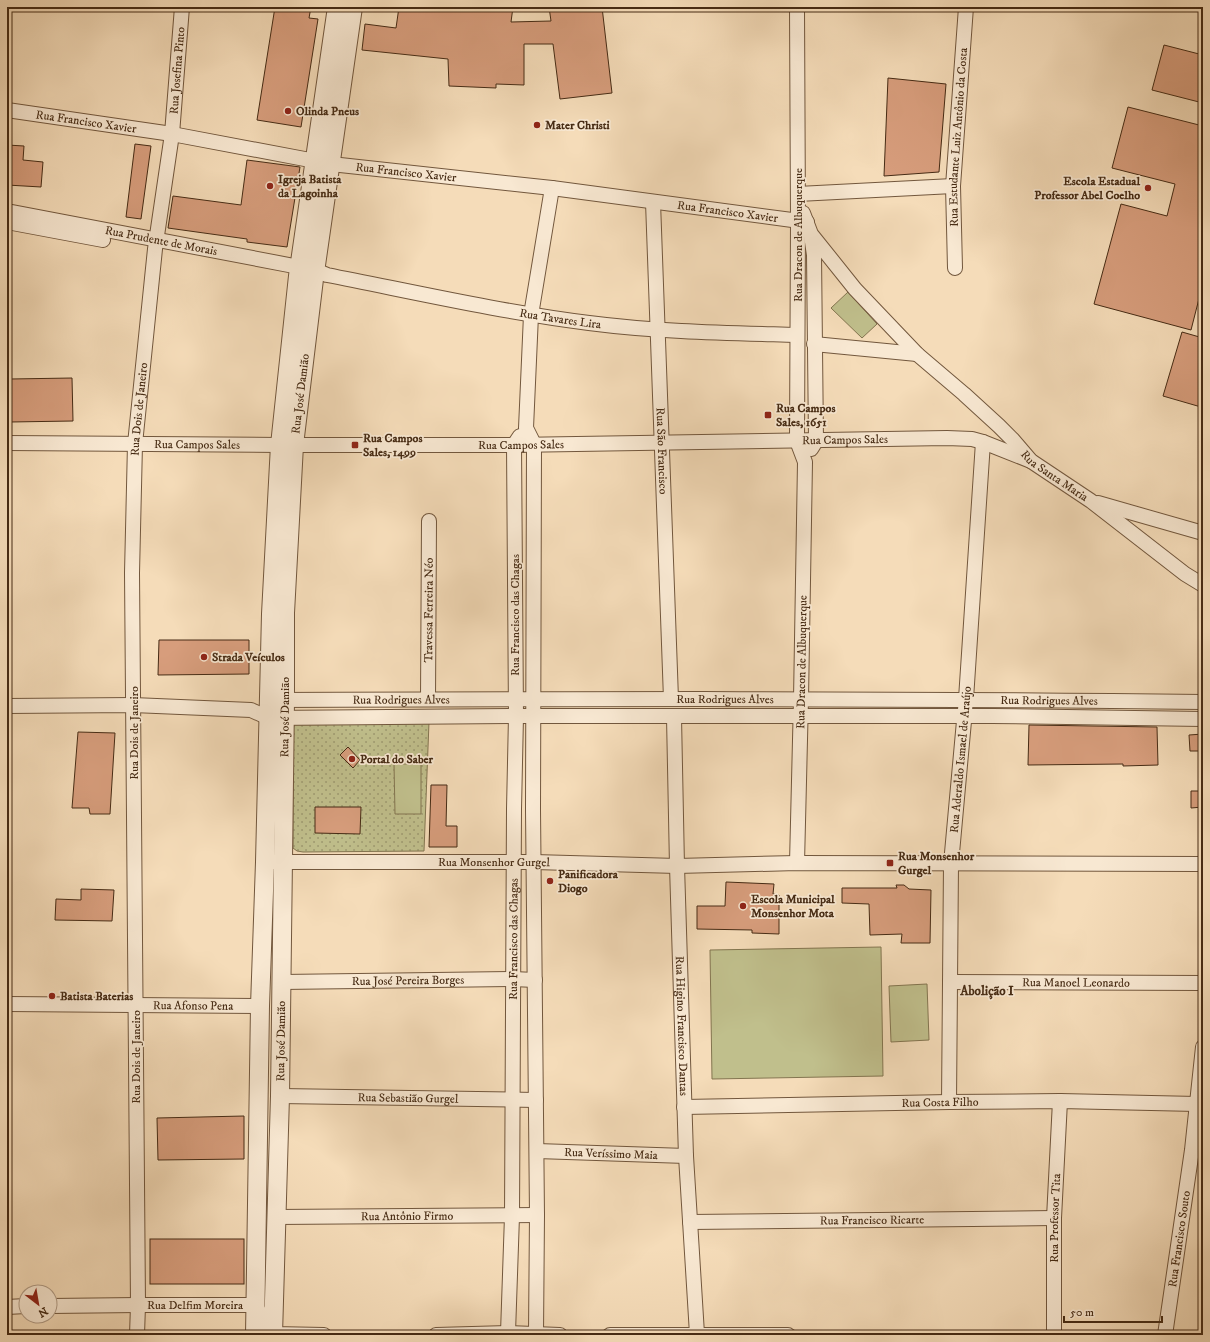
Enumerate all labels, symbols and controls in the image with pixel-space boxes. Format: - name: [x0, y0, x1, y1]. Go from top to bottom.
- street label: Rua Josefina Pinto: [166, 26, 188, 115]
- street label: Rua Estudante Luiz Antônio da Costa: [945, 46, 971, 227]
- place label: Olinda Pneus: [296, 104, 359, 119]
- marker: Olinda Pneus: [283, 106, 293, 116]
- street label: Rua Francisco Xavier: [35, 107, 138, 136]
- place label: Mater Christi: [545, 118, 610, 133]
- marker: Mater Christi: [532, 120, 542, 130]
- street label: Rua Francisco Xavier: [355, 159, 458, 185]
- street label: Rua Dracon de Albuquerque: [791, 168, 806, 302]
- place label: Igreja Batista da Lagoinha: [278, 172, 342, 201]
- place label: Escola Estadual Professor Abel Coelho: [1034, 174, 1140, 203]
- marker: Igreja Batista da Lagoinha: [265, 181, 275, 191]
- marker: Escola Estadual Professor Abel Coelho: [1143, 183, 1153, 193]
- street label: Rua Francisco Xavier: [676, 197, 779, 226]
- street label: Rua Prudente de Morais: [104, 222, 219, 259]
- street label: Rua Tavares Lira: [518, 305, 603, 332]
- street label: Rua José Damião: [288, 353, 312, 435]
- street label: Rua Dois de Janeiro: [127, 362, 151, 456]
- place label: Rua Campos Sales, 1651: [776, 401, 835, 430]
- street label: Rua São Francisco: [653, 407, 671, 495]
- marker: Rua Campos Sales, 1651: [763, 410, 773, 420]
- place label: Rua Campos Sales, 1499: [363, 431, 422, 460]
- street label: Rua Campos Sales: [802, 431, 888, 448]
- street label: Rua Campos Sales: [154, 437, 240, 452]
- street label: Rua Campos Sales: [478, 437, 564, 453]
- marker: Rua Campos Sales, 1499: [350, 440, 360, 450]
- street label: Rua Santa Maria: [1017, 447, 1092, 505]
- street label: Rua Francisco das Chagas: [508, 554, 523, 676]
- street label: Travessa Ferreira Néo: [421, 557, 436, 663]
- street label: Rua Dracon de Albuquerque: [793, 595, 811, 729]
- place label: Strada Veículos: [212, 650, 285, 665]
- marker: Strada Veículos: [199, 652, 209, 662]
- street label: Rua José Damião: [277, 677, 293, 758]
- street label: Rua Aderaldo Ismael de Araújo: [946, 685, 974, 833]
- street label: Rua Dois de Janeiro: [127, 686, 142, 780]
- street label: Rua Rodrigues Alves: [352, 692, 450, 707]
- street label: Rua Rodrigues Alves: [676, 692, 774, 707]
- street label: Rua Rodrigues Alves: [1000, 693, 1098, 708]
- place label: Portal do Saber: [360, 752, 433, 767]
- marker: Portal do Saber: [347, 754, 357, 764]
- place label: Rua Monsenhor Gurgel: [898, 849, 975, 878]
- street label: Rua Monsenhor Gurgel: [438, 855, 551, 870]
- marker: Rua Monsenhor Gurgel: [885, 858, 895, 868]
- place label: Panificadora Diogo: [558, 867, 619, 896]
- marker: Panificadora Diogo: [545, 876, 555, 886]
- street label: Rua Francisco das Chagas: [506, 878, 521, 1000]
- place label: Escola Municipal Monsenhor Mota: [751, 892, 835, 921]
- marker: Escola Municipal Monsenhor Mota: [738, 901, 748, 911]
- street label: Rua Higino Francisco Dantas: [672, 956, 692, 1096]
- street label: Rua José Pereira Borges: [352, 972, 464, 989]
- street label: Rua Manoel Leonardo: [1022, 975, 1130, 990]
- district label: Abolição I: [959, 983, 1014, 1000]
- place label: Batista Baterias: [60, 989, 133, 1004]
- marker: Batista Baterias: [47, 991, 57, 1001]
- street label: Rua Afonso Pena: [153, 998, 234, 1013]
- street label: Rua José Damião: [273, 1001, 289, 1081]
- street label: Rua Dois de Janeiro: [129, 1010, 144, 1104]
- street label: Rua Sebastião Gurgel: [357, 1090, 459, 1106]
- street label: Rua Costa Filho: [901, 1094, 979, 1110]
- street label: Rua Veríssimo Maia: [564, 1144, 659, 1163]
- street label: Rua Professor Tita: [1046, 1172, 1064, 1263]
- street label: Rua Francisco Souto: [1165, 1190, 1193, 1288]
- street label: Rua Antônio Firmo: [361, 1208, 453, 1224]
- street label: Rua Francisco Ricarte: [820, 1212, 924, 1228]
- north arrow: [18, 1284, 58, 1324]
- street label: Rua Delfim Moreira: [147, 1298, 244, 1313]
- scale bar: [1064, 1298, 1162, 1324]
- text: N: [35, 1303, 50, 1320]
- text: 50 m: [1070, 1305, 1094, 1320]

